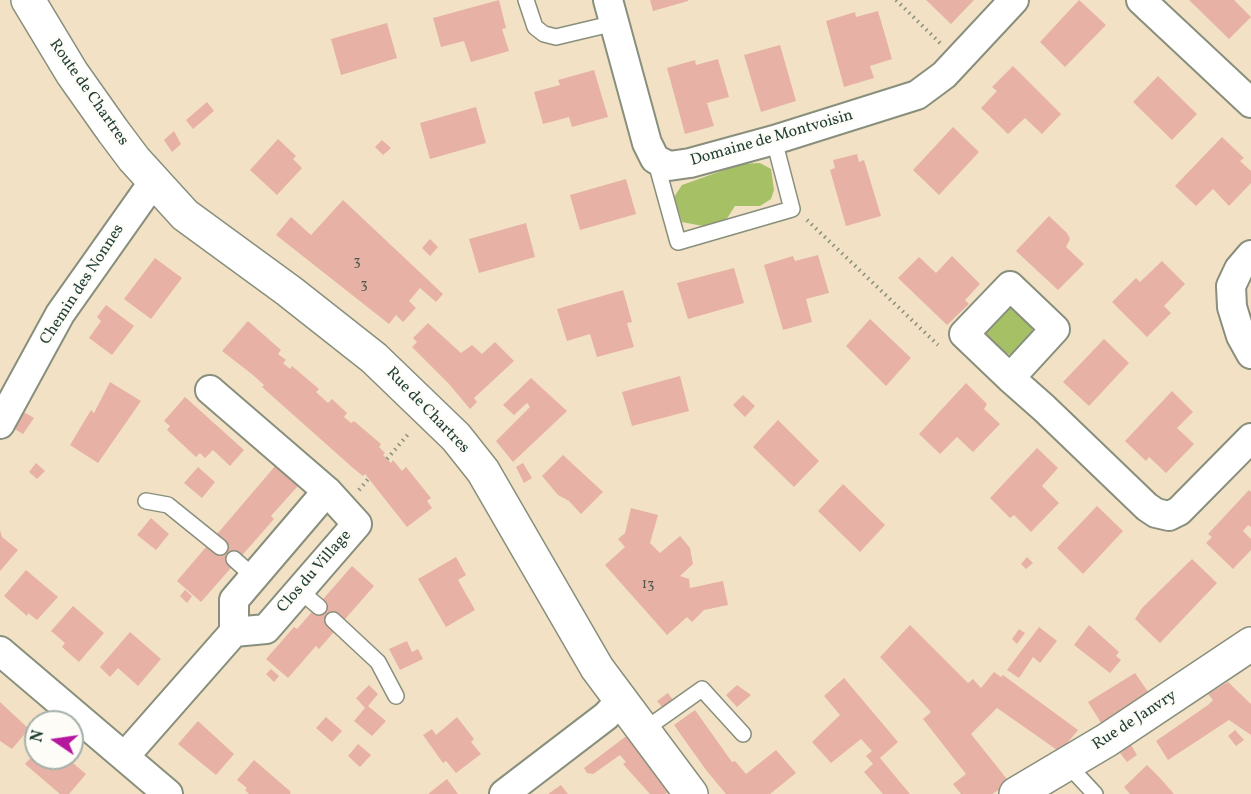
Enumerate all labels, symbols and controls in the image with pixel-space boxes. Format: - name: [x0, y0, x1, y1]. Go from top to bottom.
- street label: Route de Chartres: [44, 36, 132, 150]
- street label: Domaine de Montvoisin: [688, 107, 856, 171]
- street label: Chemin des Nonnes: [37, 221, 129, 349]
- house number: 3: [353, 254, 361, 270]
- house number: 3: [360, 277, 368, 293]
- street label: Rue de Chartres: [381, 364, 473, 458]
- street label: Clos du Village: [274, 527, 356, 617]
- house number: 13: [642, 577, 654, 593]
- street label: Rue de Janvry: [1089, 687, 1181, 755]
- north arrow: [24, 710, 84, 770]
- text: N: [26, 728, 50, 745]

